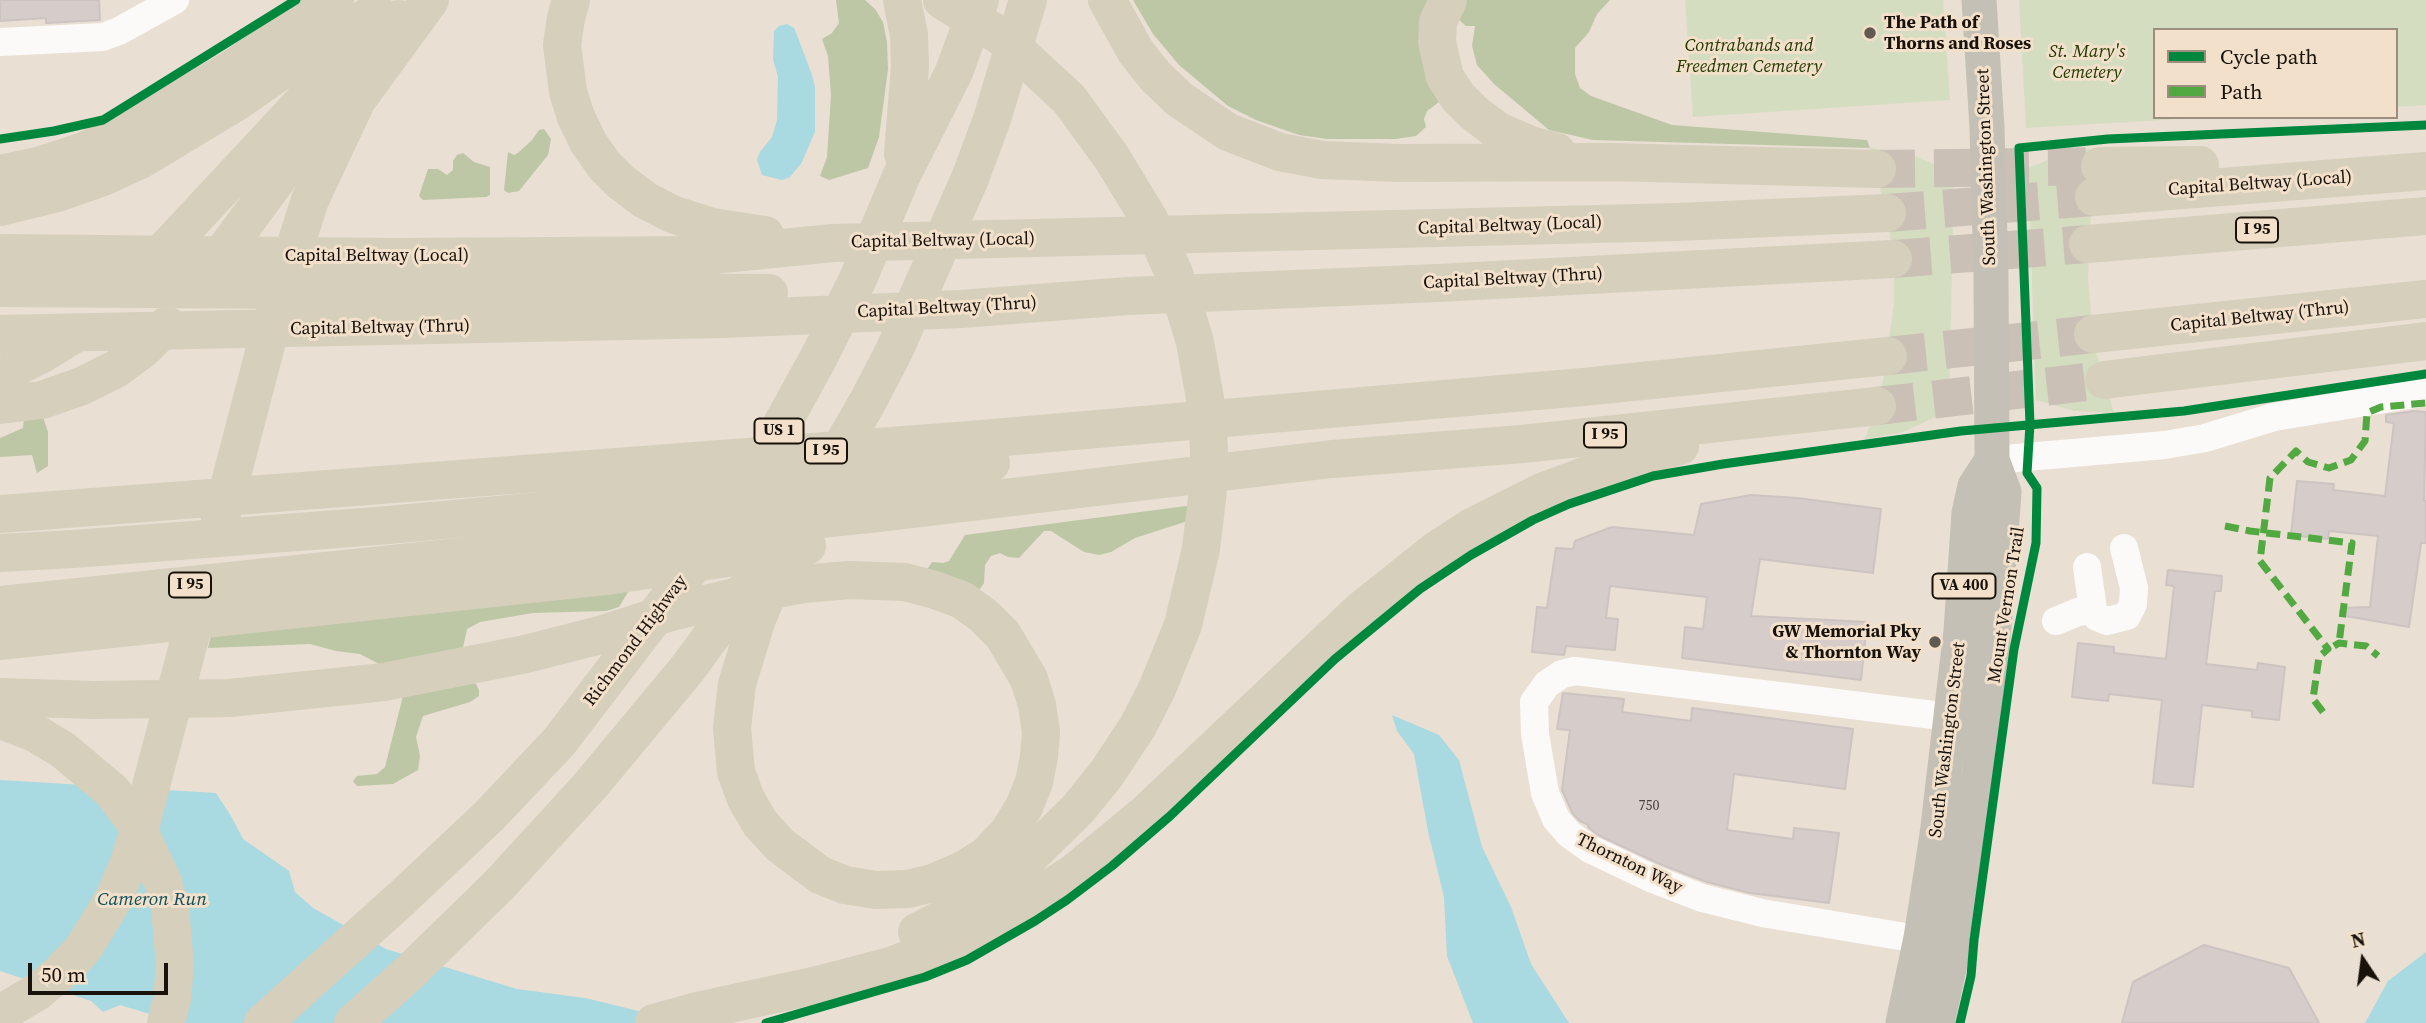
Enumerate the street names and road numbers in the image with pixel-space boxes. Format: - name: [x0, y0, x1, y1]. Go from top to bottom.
- street label: South Washington Street: [1973, 68, 2001, 266]
- street label: Capital Beltway (Local): [2167, 167, 2353, 201]
- street label: Capital Beltway (Local): [1418, 212, 1602, 240]
- road number: I 95: [2236, 218, 2278, 242]
- street label: Capital Beltway (Local): [851, 229, 1035, 253]
- street label: Capital Beltway (Local): [285, 245, 469, 267]
- street label: Capital Beltway (Thru): [1423, 264, 1603, 294]
- street label: Capital Beltway (Thru): [857, 293, 1037, 323]
- street label: Capital Beltway (Thru): [2169, 297, 2351, 337]
- street label: Capital Beltway (Thru): [290, 316, 470, 340]
- road number: US 1: [754, 418, 804, 444]
- road number: I 95: [1584, 422, 1626, 448]
- road number: I 95: [805, 438, 847, 464]
- street label: Mount Vernon Trail: [1984, 525, 2030, 685]
- street label: Richmond Highway: [580, 571, 692, 711]
- road number: I 95: [169, 572, 211, 598]
- road number: VA 400: [1932, 573, 1996, 598]
- street label: South Washington Street: [1925, 641, 1971, 839]
- street label: Thornton Way: [1573, 829, 1685, 899]

